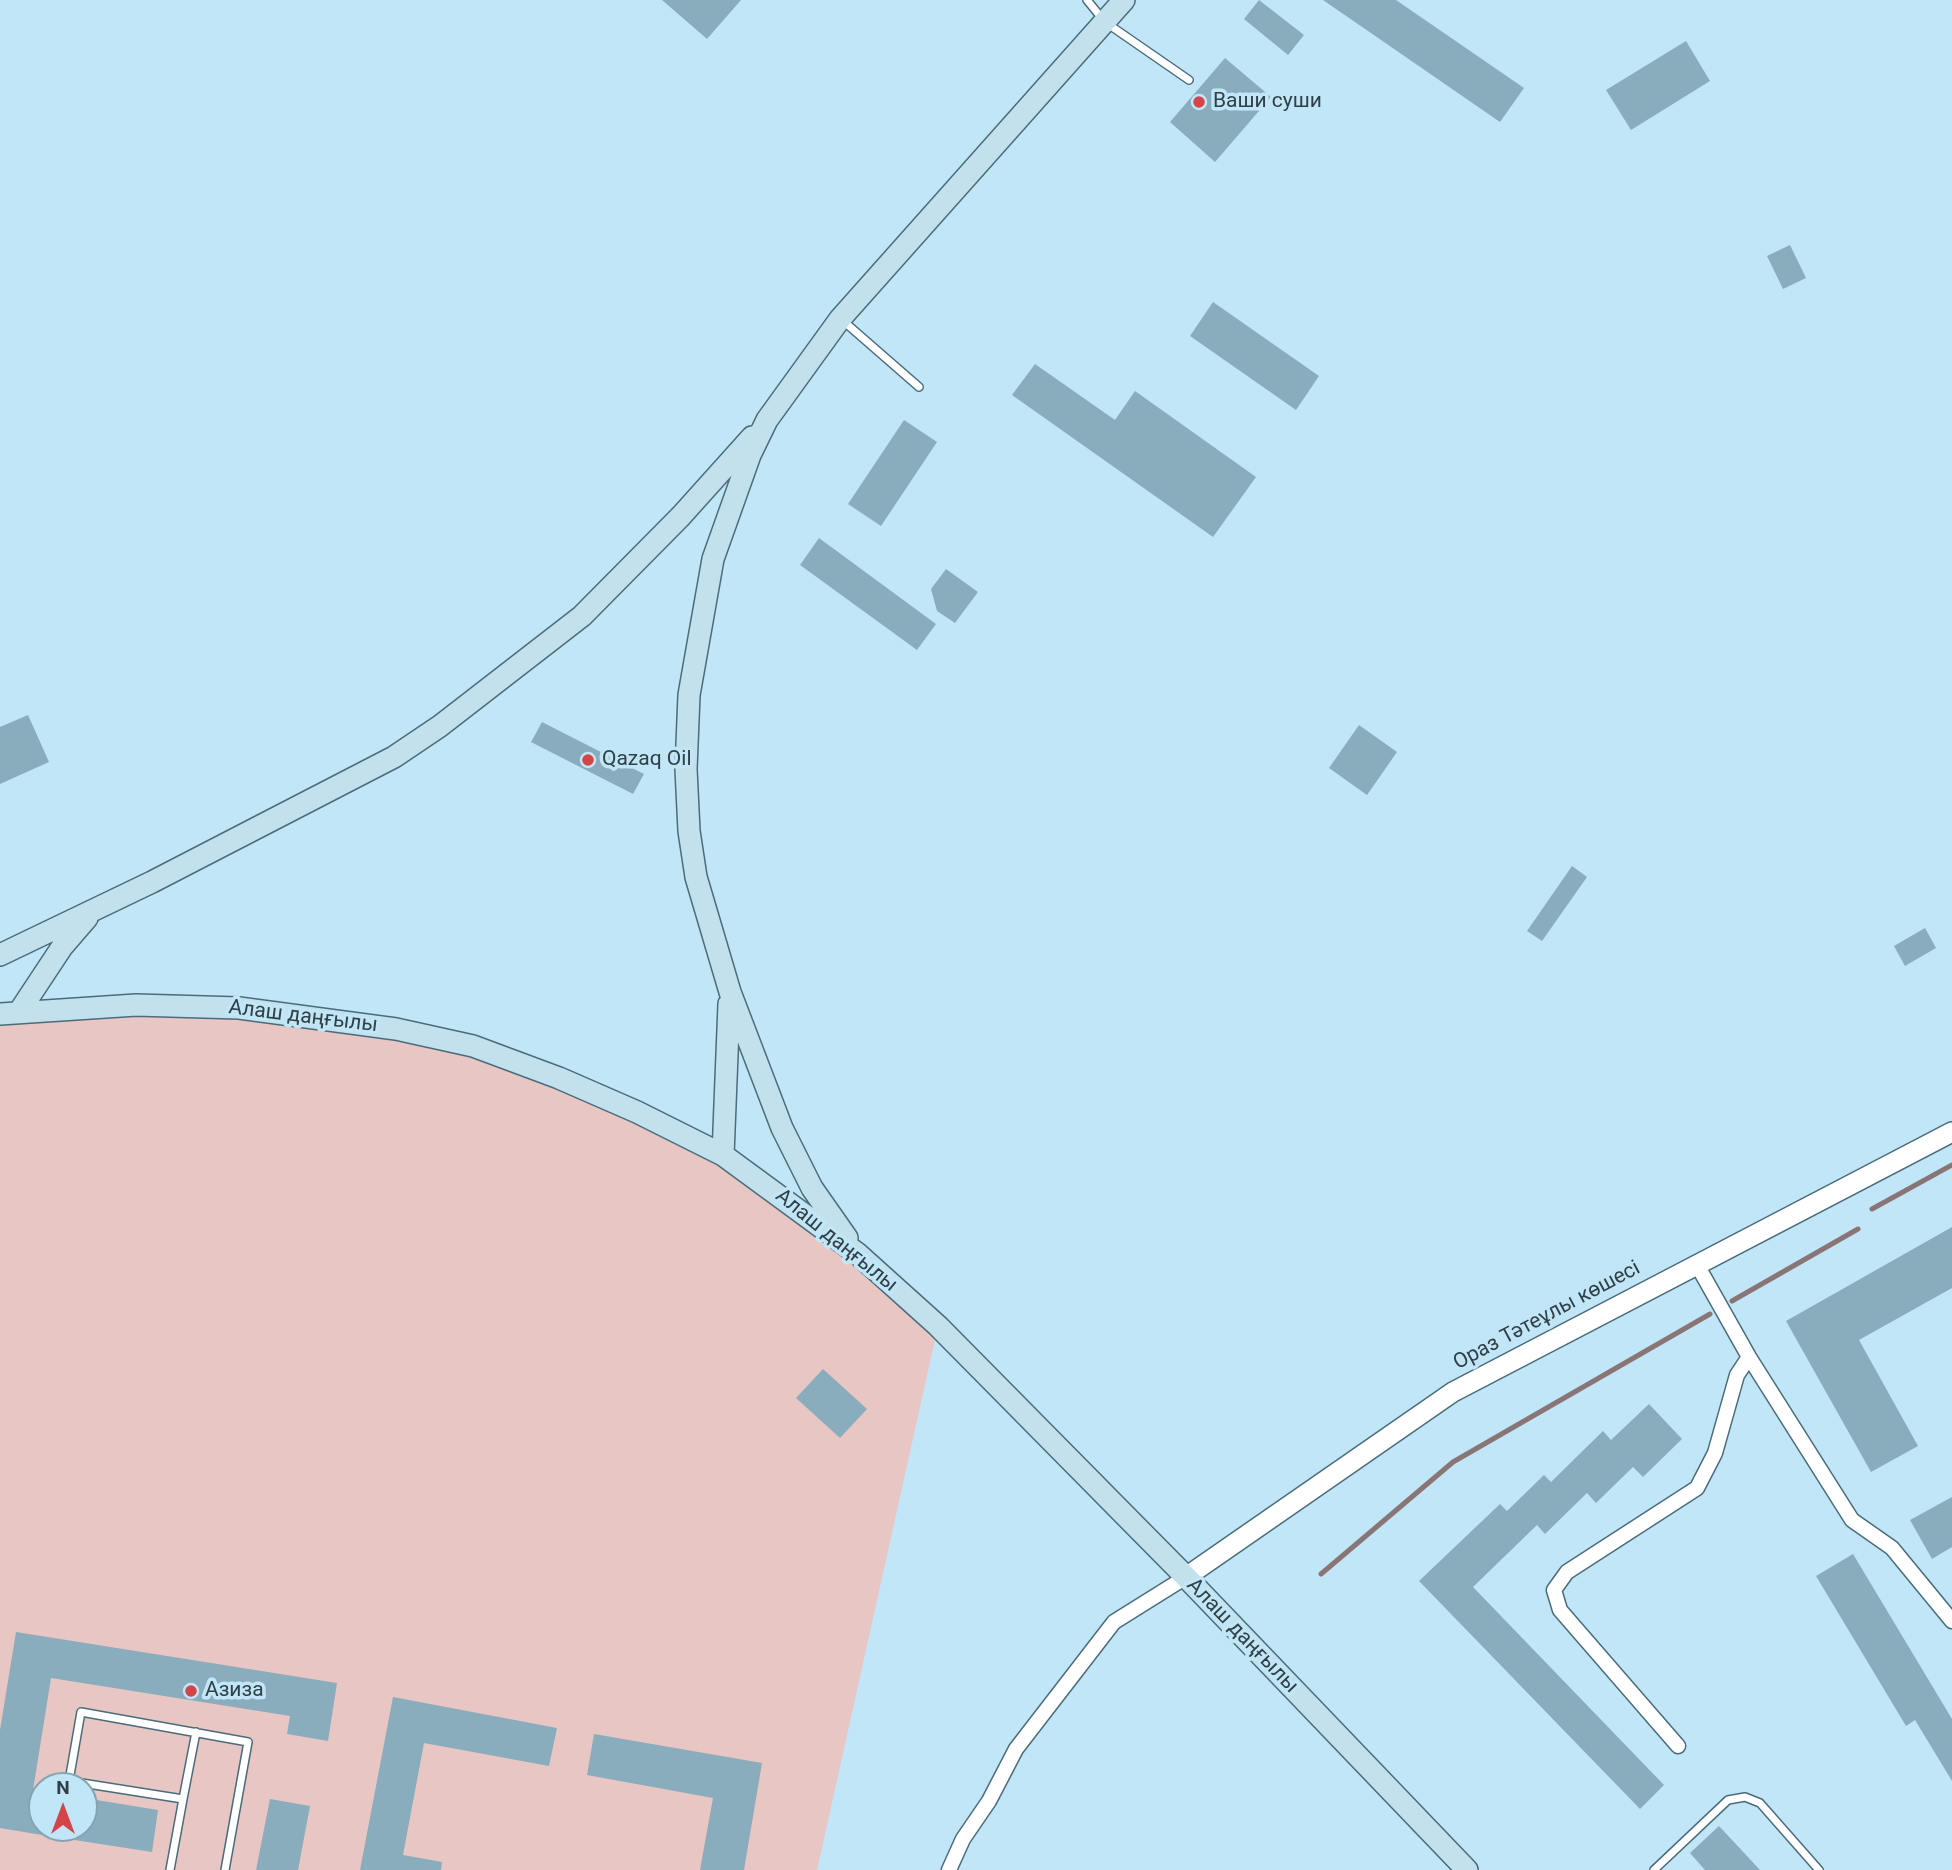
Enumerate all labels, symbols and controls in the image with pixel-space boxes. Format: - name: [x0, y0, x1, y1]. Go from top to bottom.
- place label: Ваши суши: [1213, 89, 1322, 115]
- marker: Ваши суши: [1191, 94, 1207, 110]
- place label: Qazaq Oil: [602, 747, 692, 773]
- marker: Qazaq Oil: [580, 752, 596, 768]
- street label: Алаш даңғылы: [227, 995, 379, 1039]
- street label: Алаш даңғылы: [770, 1184, 902, 1298]
- street label: Ораз Тәтеұлы көшесі: [1449, 1256, 1645, 1376]
- street label: Алаш даңғылы: [1181, 1573, 1303, 1699]
- place label: Азиза: [205, 1678, 264, 1704]
- marker: Азиза: [183, 1683, 199, 1699]
- north arrow: [28, 1772, 98, 1842]
- text: N: [56, 1776, 70, 1799]

